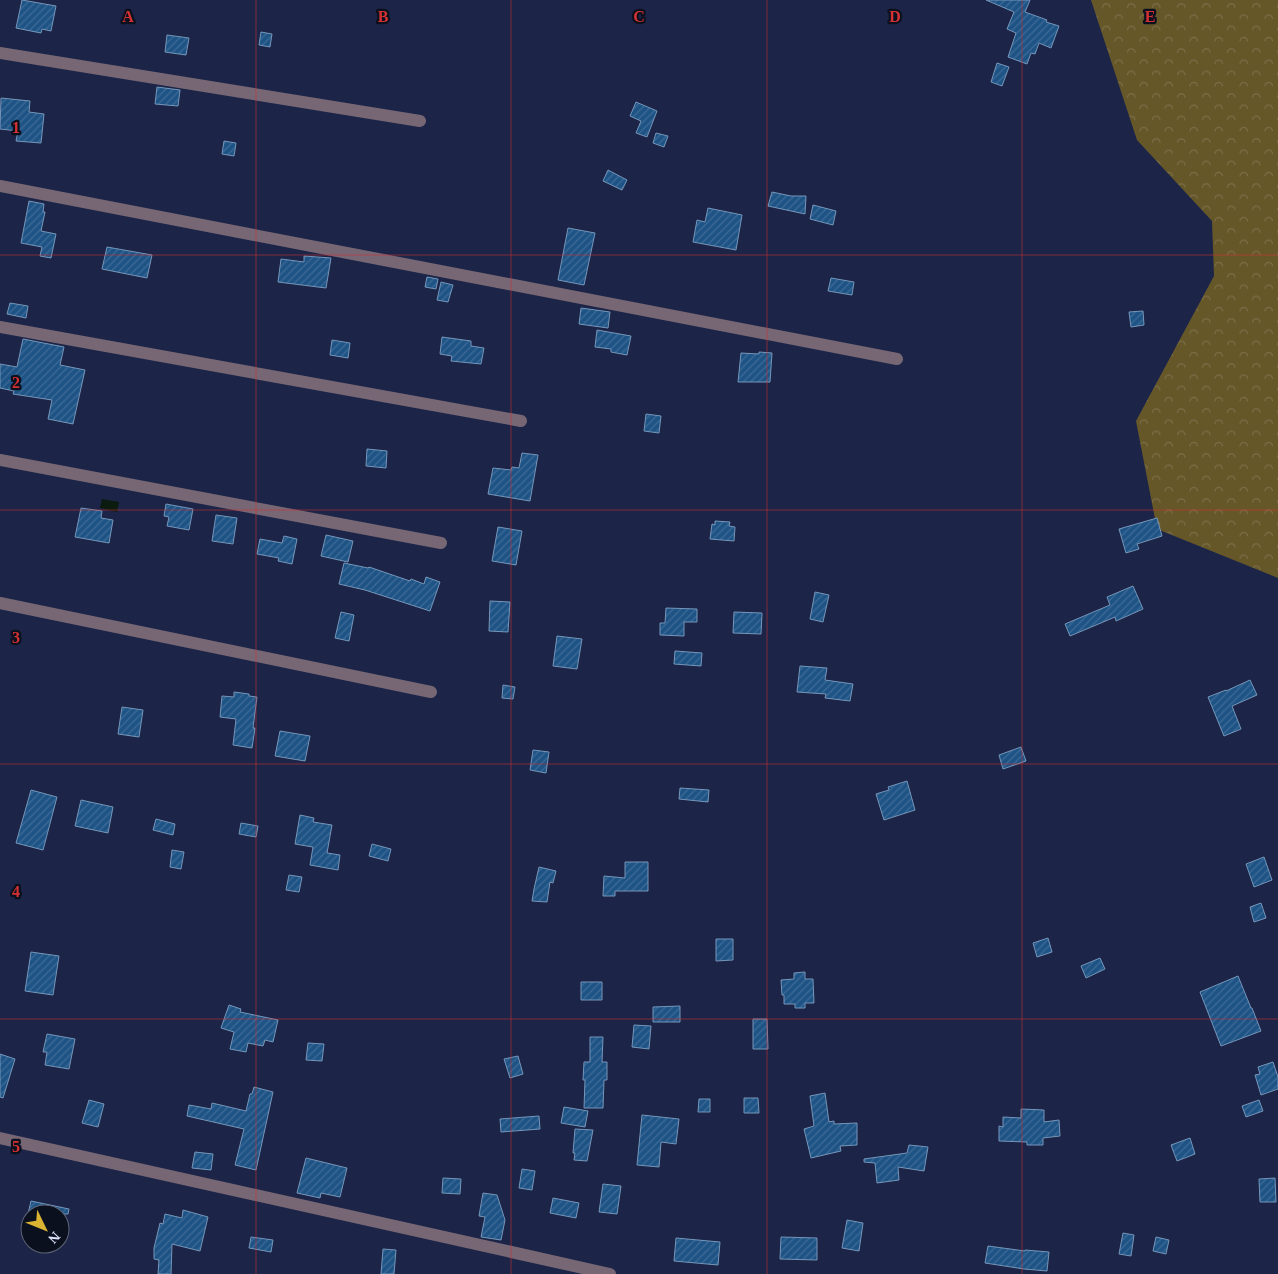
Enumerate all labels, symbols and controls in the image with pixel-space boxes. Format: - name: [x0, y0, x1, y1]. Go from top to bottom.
- text: A: [122, 8, 134, 25]
- text: B: [378, 8, 389, 25]
- text: C: [633, 8, 645, 25]
- text: D: [889, 8, 901, 25]
- text: E: [1145, 8, 1155, 25]
- text: 1: [12, 119, 20, 136]
- text: 2: [12, 374, 20, 391]
- text: 3: [12, 629, 20, 646]
- text: 4: [12, 883, 20, 900]
- text: 5: [12, 1138, 20, 1155]
- north arrow: [20, 1204, 70, 1254]
- text: N: [45, 1229, 63, 1246]

